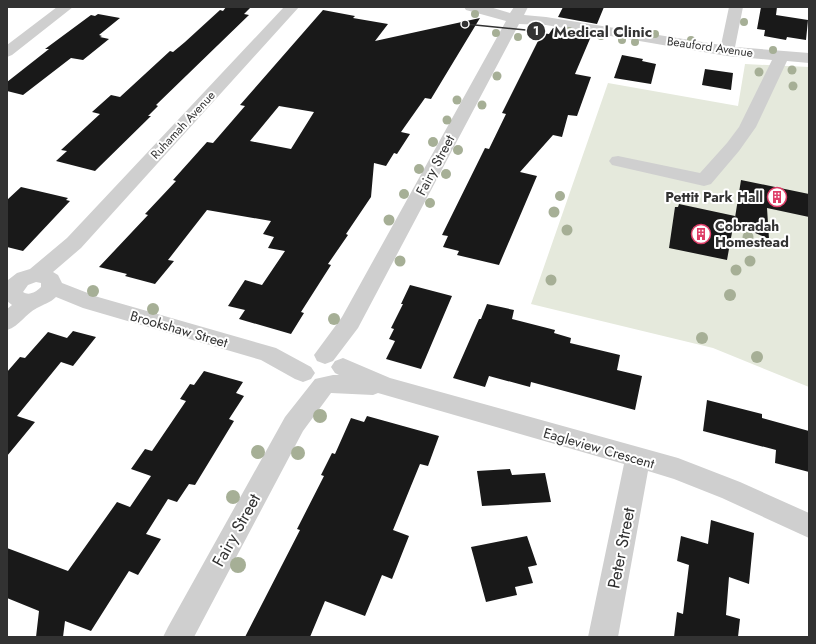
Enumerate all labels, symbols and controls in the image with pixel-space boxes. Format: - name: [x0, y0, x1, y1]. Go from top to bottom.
- callout: Medical Clinic: [526, 18, 661, 45]
- text: Medical Clinic: [554, 21, 652, 43]
- text: 1: [533, 22, 539, 40]
- street label: Beauford Avenue: [666, 32, 754, 62]
- street label: Ruhamah Avenue: [147, 87, 219, 163]
- street label: Fairy Street: [411, 131, 460, 199]
- building icon: Pettit Park Hall: [766, 186, 788, 208]
- place label: Pettit Park Hall: [665, 187, 763, 207]
- place label: Cobradah Homestead: [715, 216, 789, 252]
- building icon: Cobradah Homestead: [690, 223, 712, 245]
- street label: Brookshaw Street: [128, 306, 231, 353]
- street label: Eagleview Crescent: [541, 423, 658, 474]
- street label: Fairy Street: [206, 489, 266, 571]
- street label: Peter Street: [601, 506, 641, 590]

